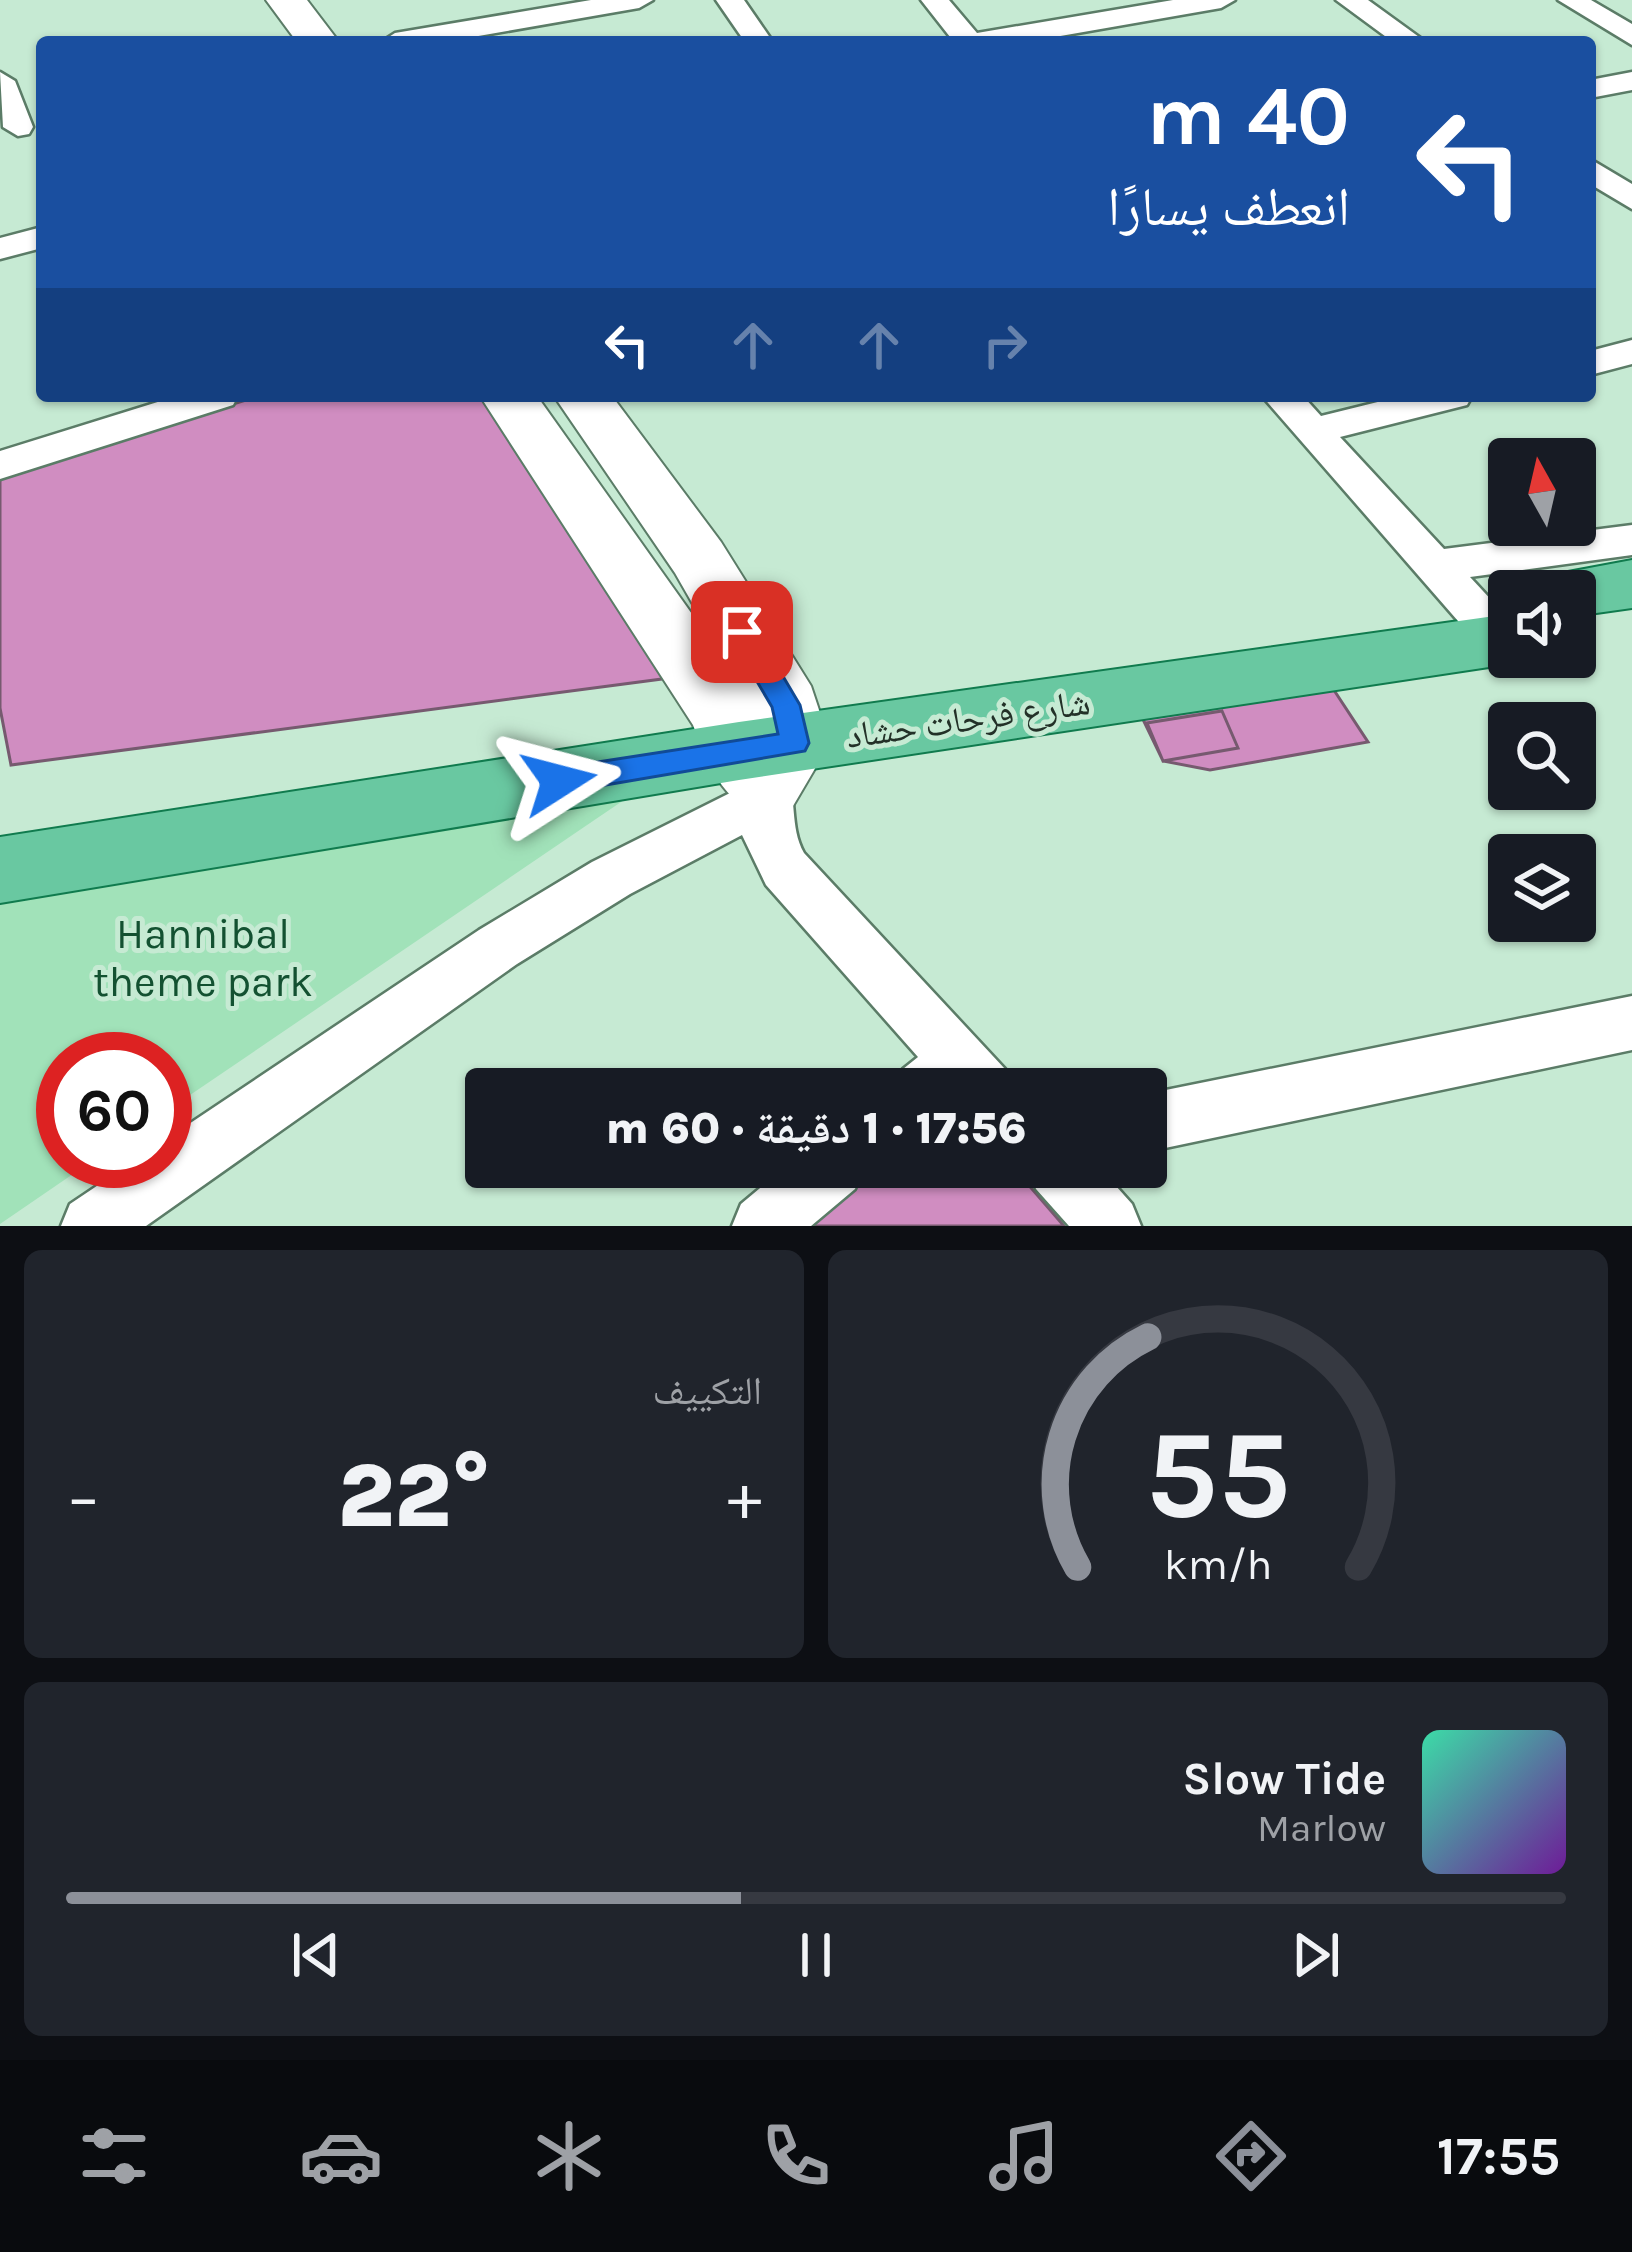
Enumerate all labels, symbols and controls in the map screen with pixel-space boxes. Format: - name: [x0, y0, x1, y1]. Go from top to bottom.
- text: 40 m: [1146, 67, 1350, 165]
- icon: left: [1392, 84, 1548, 240]
- text: انعطف يسارًا: [1107, 175, 1350, 239]
- icon: left: [594, 312, 660, 378]
- icon: ahead: [720, 312, 786, 378]
- icon: ahead: [846, 312, 912, 378]
- icon: right: [972, 312, 1038, 378]
- north arrow: [1488, 438, 1596, 546]
- map controls: [1488, 438, 1596, 942]
- button: sound: [1488, 570, 1596, 678]
- pin: [691, 581, 793, 683]
- icon: arrive: [709, 599, 775, 665]
- street label: شارع فرحات حشاد: [843, 681, 1093, 758]
- button: search: [1488, 702, 1596, 810]
- position arrow: [496, 718, 622, 844]
- button: layers: [1488, 834, 1596, 942]
- park label: Hannibal theme park: [93, 909, 313, 1007]
- speed limit sign: 60: [36, 1032, 192, 1188]
- text: 17:56 · 1 دقيقة · 60 m: [606, 1102, 1026, 1154]
- text: التكييف: [653, 1368, 762, 1414]
- text: 55: [1145, 1402, 1291, 1547]
- text: 22°: [337, 1443, 491, 1549]
- text: −: [66, 1458, 101, 1536]
- text: +: [727, 1458, 762, 1536]
- text: km/h: [1164, 1540, 1272, 1590]
- text: Slow Tide: [1182, 1753, 1386, 1805]
- text: Marlow: [1257, 1805, 1386, 1851]
- icon: previous: [283, 1922, 349, 1988]
- icon: pause: [783, 1922, 849, 1988]
- icon: next: [1283, 1922, 1349, 1988]
- icon: filters: [72, 2114, 156, 2198]
- icon: car: [299, 2114, 383, 2198]
- icon: climate: [527, 2114, 611, 2198]
- icon: phone: [754, 2114, 838, 2198]
- icon: music: [982, 2114, 1066, 2198]
- icon: directions: [1209, 2114, 1293, 2198]
- text: 17:55: [1437, 2124, 1560, 2188]

